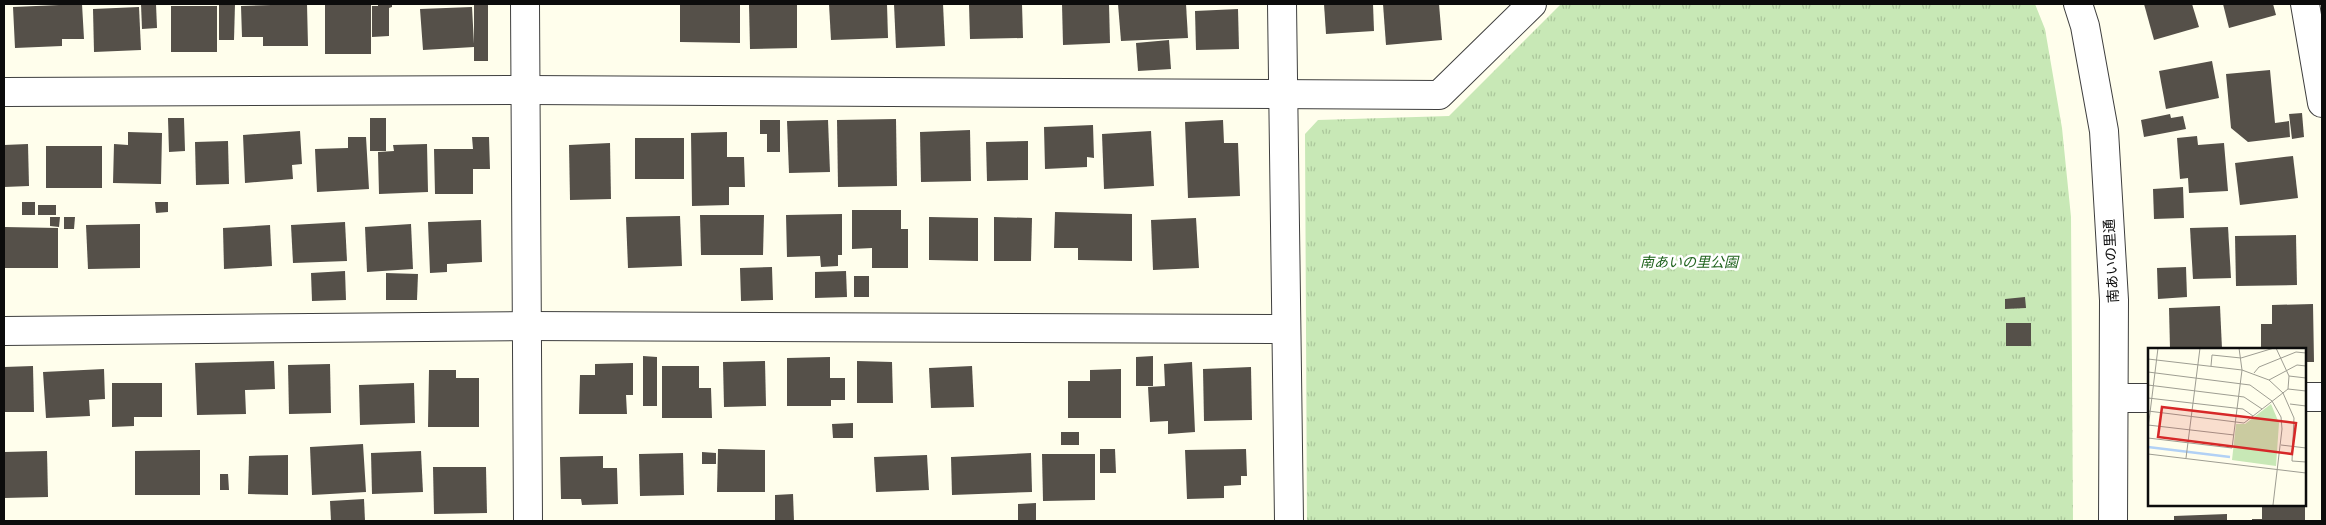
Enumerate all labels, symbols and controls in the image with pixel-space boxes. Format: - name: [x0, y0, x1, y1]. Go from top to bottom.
- street label: 南あいの里通: [2100, 219, 2122, 303]
- park label: 南あいの里公園: [1640, 253, 1740, 271]
- inset map: [2148, 348, 2306, 505]

